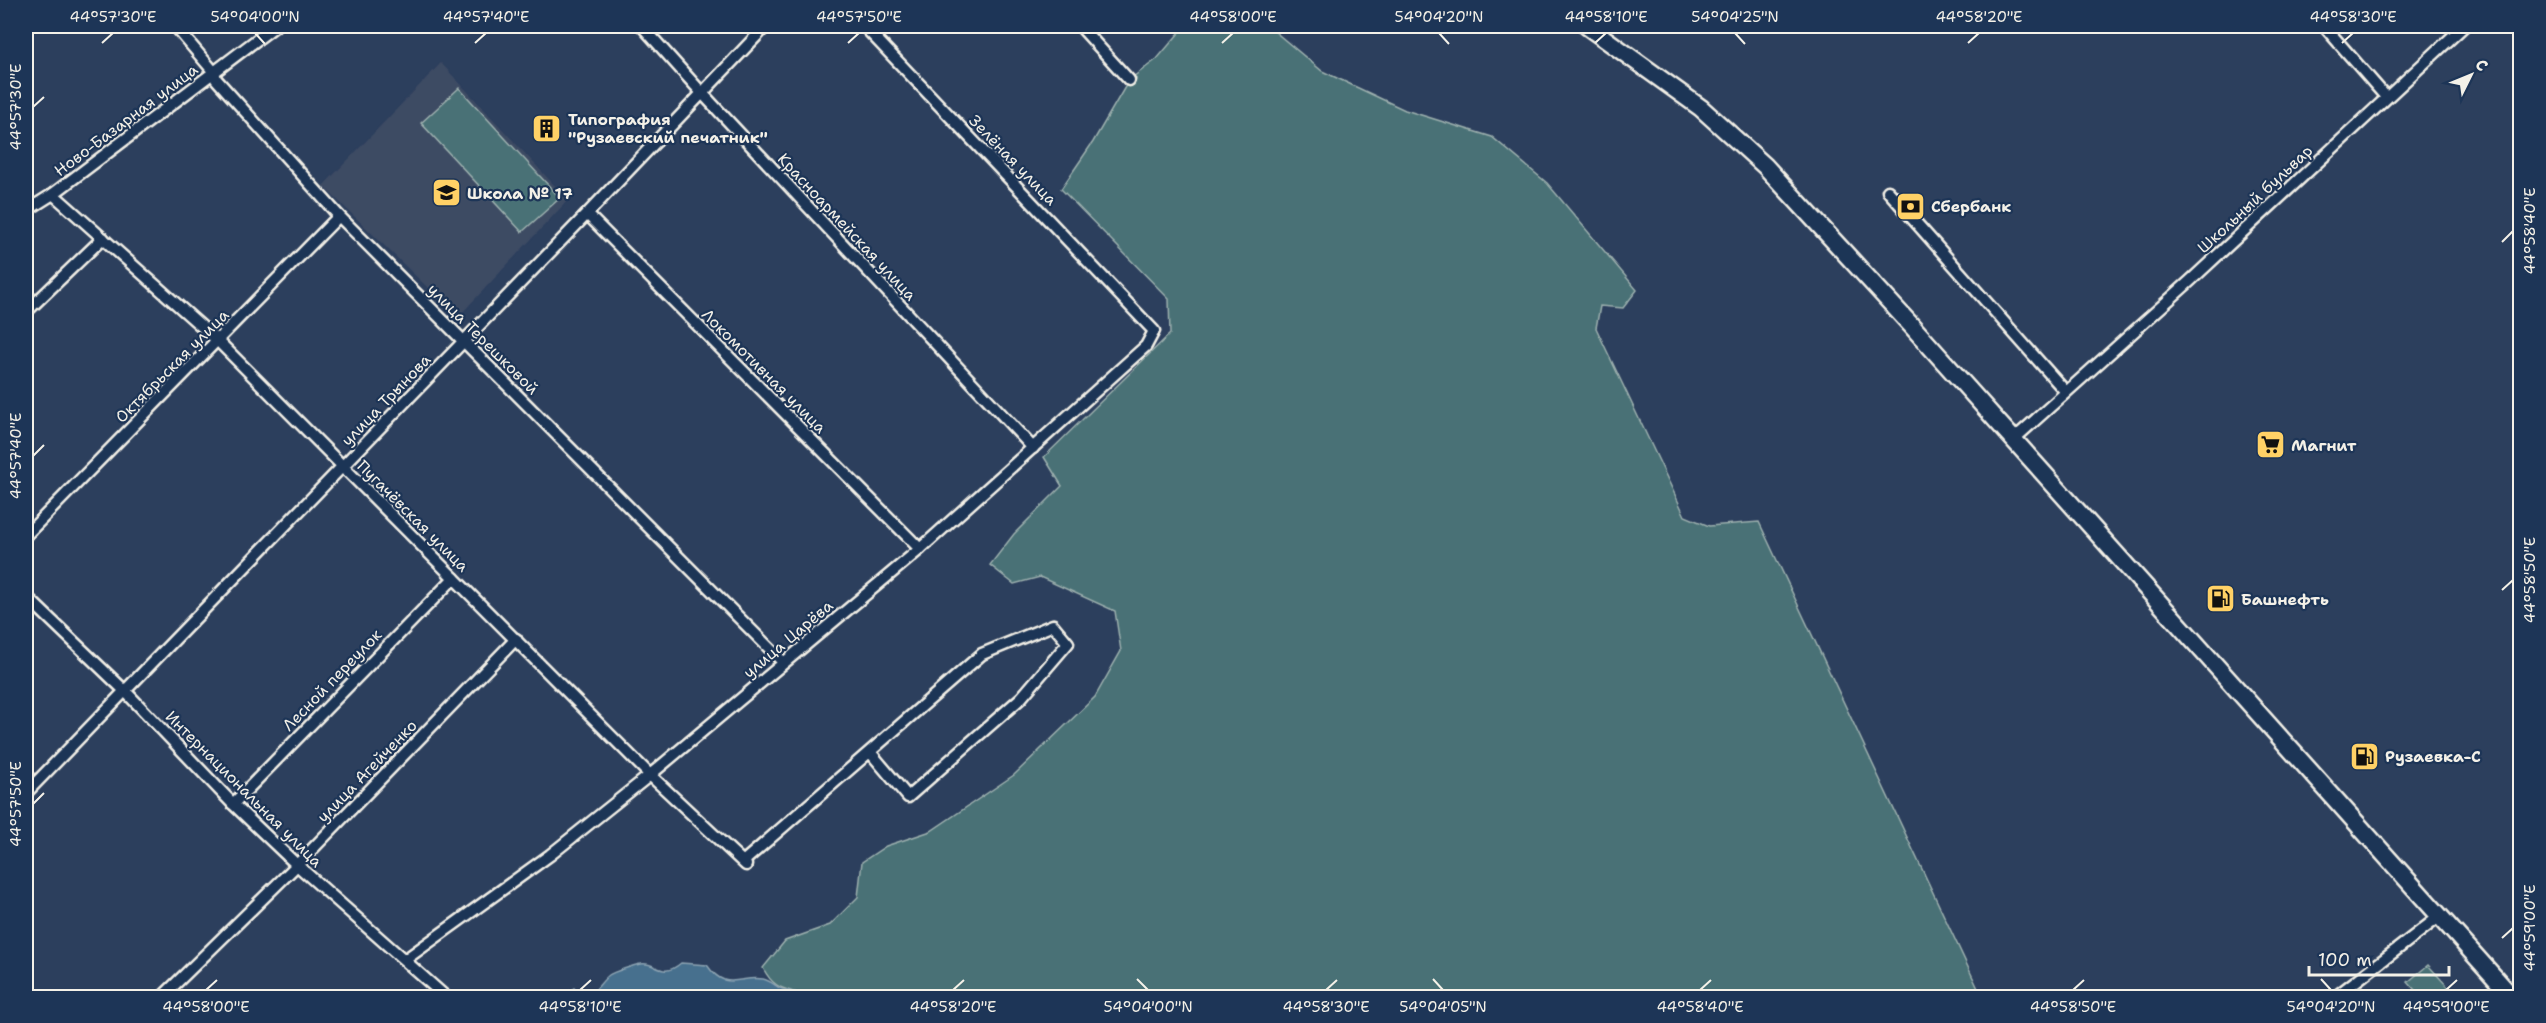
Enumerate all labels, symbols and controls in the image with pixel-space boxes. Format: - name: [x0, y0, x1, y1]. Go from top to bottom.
- text: 44°57'30"E: [70, 7, 156, 27]
- text: 54°04'00"N: [210, 7, 300, 27]
- text: 44°57'40"E: [443, 7, 529, 27]
- text: 44°57'50"E: [816, 7, 902, 27]
- text: 44°58'00"E: [1189, 7, 1277, 27]
- text: 54°04'20"N: [1395, 7, 1483, 27]
- text: 44°58'10"E: [1564, 7, 1648, 27]
- text: 54°04'25"N: [1691, 7, 1779, 27]
- text: 44°58'20"E: [1936, 7, 2022, 27]
- text: 44°58'30"E: [2309, 7, 2397, 27]
- north arrow: [2441, 45, 2501, 105]
- text: С: [2471, 54, 2493, 76]
- street label: Ново-Базарная улица: [50, 59, 202, 181]
- text: 44°57'30"E: [6, 64, 26, 150]
- place label: Типография "Рузаевский печатник": [568, 109, 768, 148]
- street label: Зелёная улица: [964, 110, 1062, 210]
- building icon: Типография "Рузаевский печатник": [531, 112, 563, 144]
- street label: Школьный бульвар: [2193, 140, 2317, 258]
- street label: Красноармейская улица: [773, 149, 921, 305]
- school or university icon: Школа № 17: [430, 177, 462, 209]
- place label: Школа № 17: [467, 183, 573, 204]
- text: 44°58'40"E: [2520, 187, 2540, 275]
- bank icon: Сбербанк: [1894, 190, 1926, 222]
- place label: Сбербанк: [1931, 196, 2011, 217]
- street label: улица Терешковой: [423, 279, 543, 399]
- street label: Локомотивная улица: [697, 304, 831, 438]
- street label: Октябрьская улица: [111, 305, 233, 427]
- street label: улица Трынова: [337, 349, 435, 451]
- text: 44°57'40"E: [6, 413, 26, 499]
- supermarket icon: Магнит: [2254, 429, 2286, 461]
- place label: Магнит: [2291, 435, 2357, 456]
- street label: Пугачёвская улица: [353, 456, 473, 576]
- text: 44°58'50"E: [2520, 537, 2540, 623]
- fuel station icon: Башнефть: [2204, 583, 2236, 615]
- place label: Башнефть: [2241, 589, 2329, 610]
- street label: улица Царёва: [739, 595, 837, 683]
- street label: Лесной переулок: [278, 624, 387, 736]
- street label: Интернациональная улица: [161, 706, 327, 872]
- street label: улица Агейченко: [312, 715, 422, 827]
- fuel station icon: Рузаевка-С: [2348, 740, 2380, 772]
- place label: Рузаевка-С: [2385, 746, 2481, 767]
- text: 44°57'50"E: [6, 761, 26, 847]
- text: 44°59'00"E: [2520, 884, 2540, 972]
- scale bar: [2309, 939, 2448, 977]
- text: 100 m: [2318, 948, 2372, 972]
- text: 44°58'00"E: [162, 997, 250, 1017]
- text: 44°58'10"E: [538, 997, 622, 1017]
- text: 44°58'20"E: [910, 997, 996, 1017]
- text: 54°04'00"N: [1103, 997, 1193, 1017]
- text: 44°58'30"E: [1282, 997, 1370, 1017]
- text: 54°04'05"N: [1399, 997, 1487, 1017]
- text: 44°58'40"E: [1656, 997, 1744, 1017]
- text: 44°58'50"E: [2030, 997, 2116, 1017]
- text: 54°04'20"N: [2287, 997, 2375, 1017]
- text: 44°59'00"E: [2402, 997, 2490, 1017]

